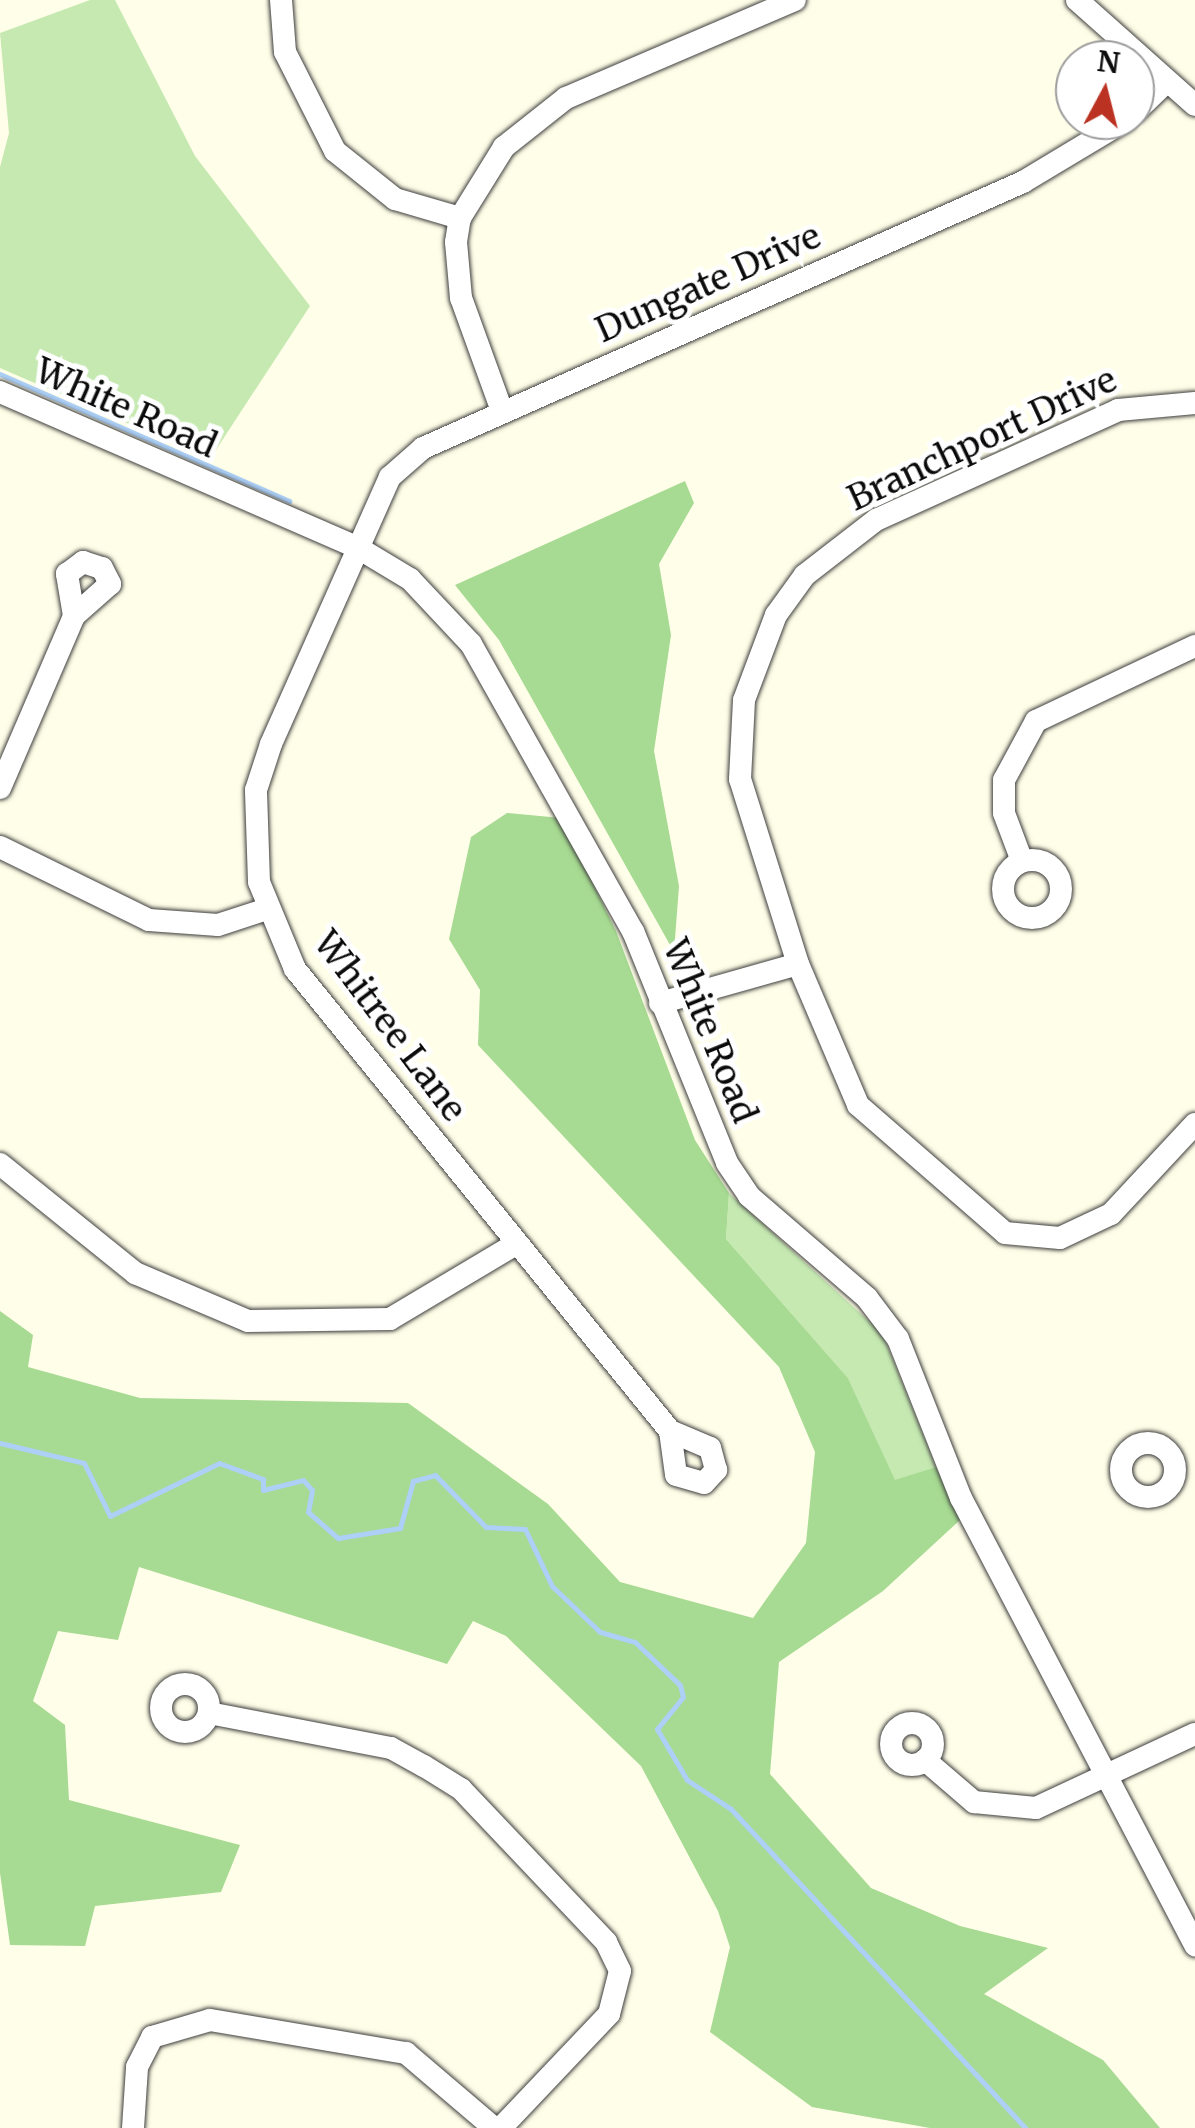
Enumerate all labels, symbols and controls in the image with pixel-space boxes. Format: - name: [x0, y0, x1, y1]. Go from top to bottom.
- north arrow: [1055, 40, 1155, 140]
- text: N: [1095, 43, 1122, 81]
- street label: Dungate Drive: [589, 215, 827, 351]
- street label: White Road: [29, 349, 223, 467]
- street label: Branchport Drive: [841, 358, 1123, 520]
- street label: Whitree Lane: [305, 923, 475, 1129]
- street label: White Road: [654, 933, 766, 1129]

